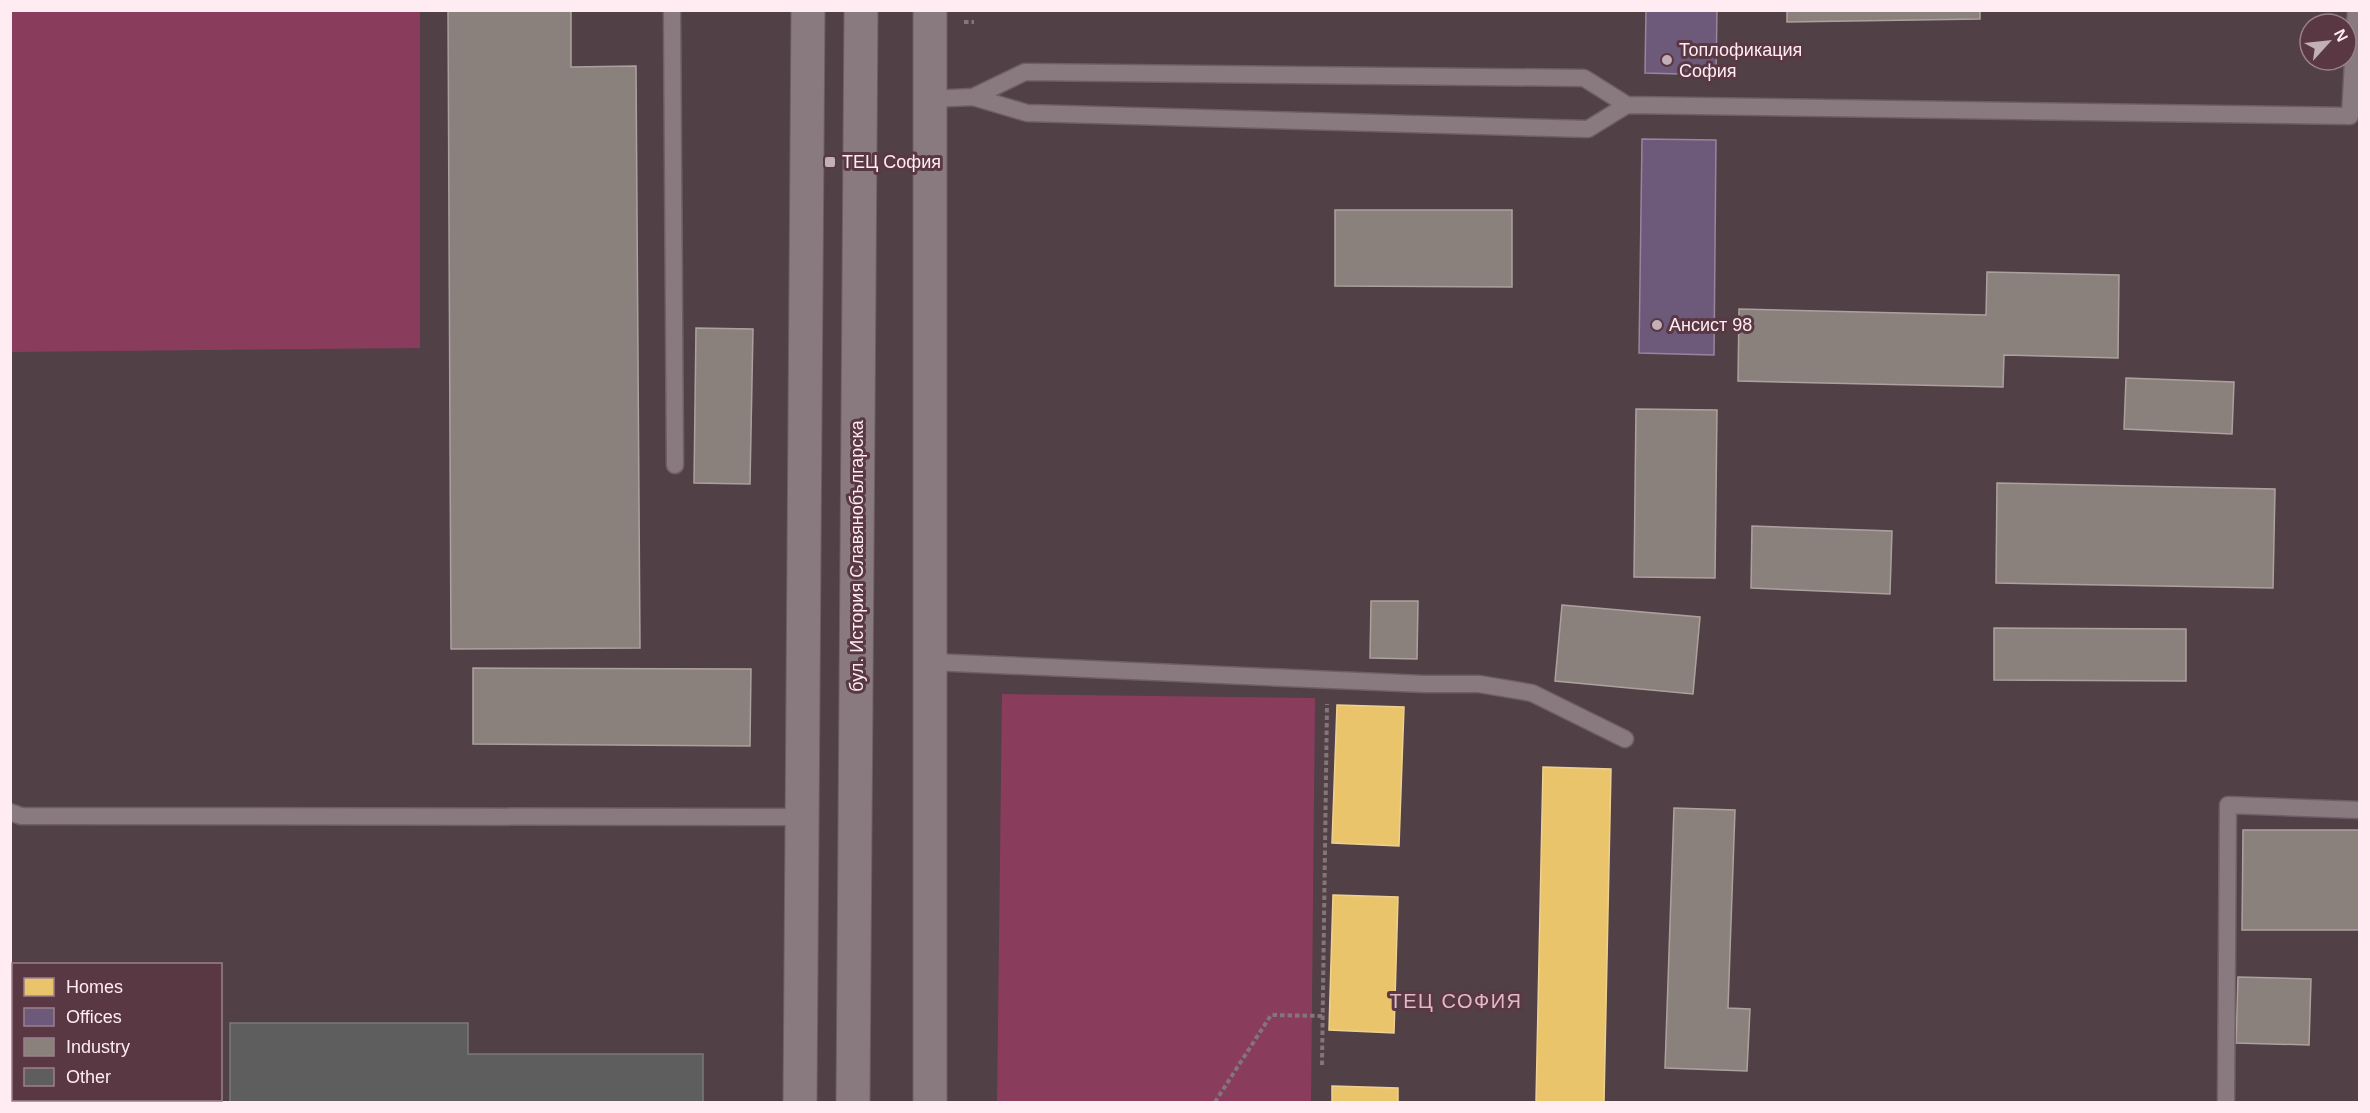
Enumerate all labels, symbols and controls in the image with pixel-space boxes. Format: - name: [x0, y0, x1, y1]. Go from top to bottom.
- north arrow: [2298, 12, 2358, 72]
- text: N: [2331, 26, 2351, 44]
- place label: Топлофикация София: [1679, 40, 1802, 81]
- marker: Топлофикация София: [1660, 53, 1674, 67]
- place label: ТЕЦ София: [842, 152, 941, 172]
- marker: ТЕЦ София: [823, 155, 837, 169]
- place label: Ансист 98: [1669, 315, 1752, 335]
- marker: Ансист 98: [1650, 318, 1664, 332]
- street label: бул. История Славянобългарска: [847, 419, 867, 692]
- legend: [12, 963, 222, 1101]
- text: Homes: [66, 977, 123, 997]
- district label: ТЕЦ СОФИЯ: [1390, 990, 1523, 1012]
- text: Offices: [66, 1007, 122, 1027]
- text: Industry: [66, 1037, 130, 1057]
- text: Other: [66, 1067, 111, 1087]

